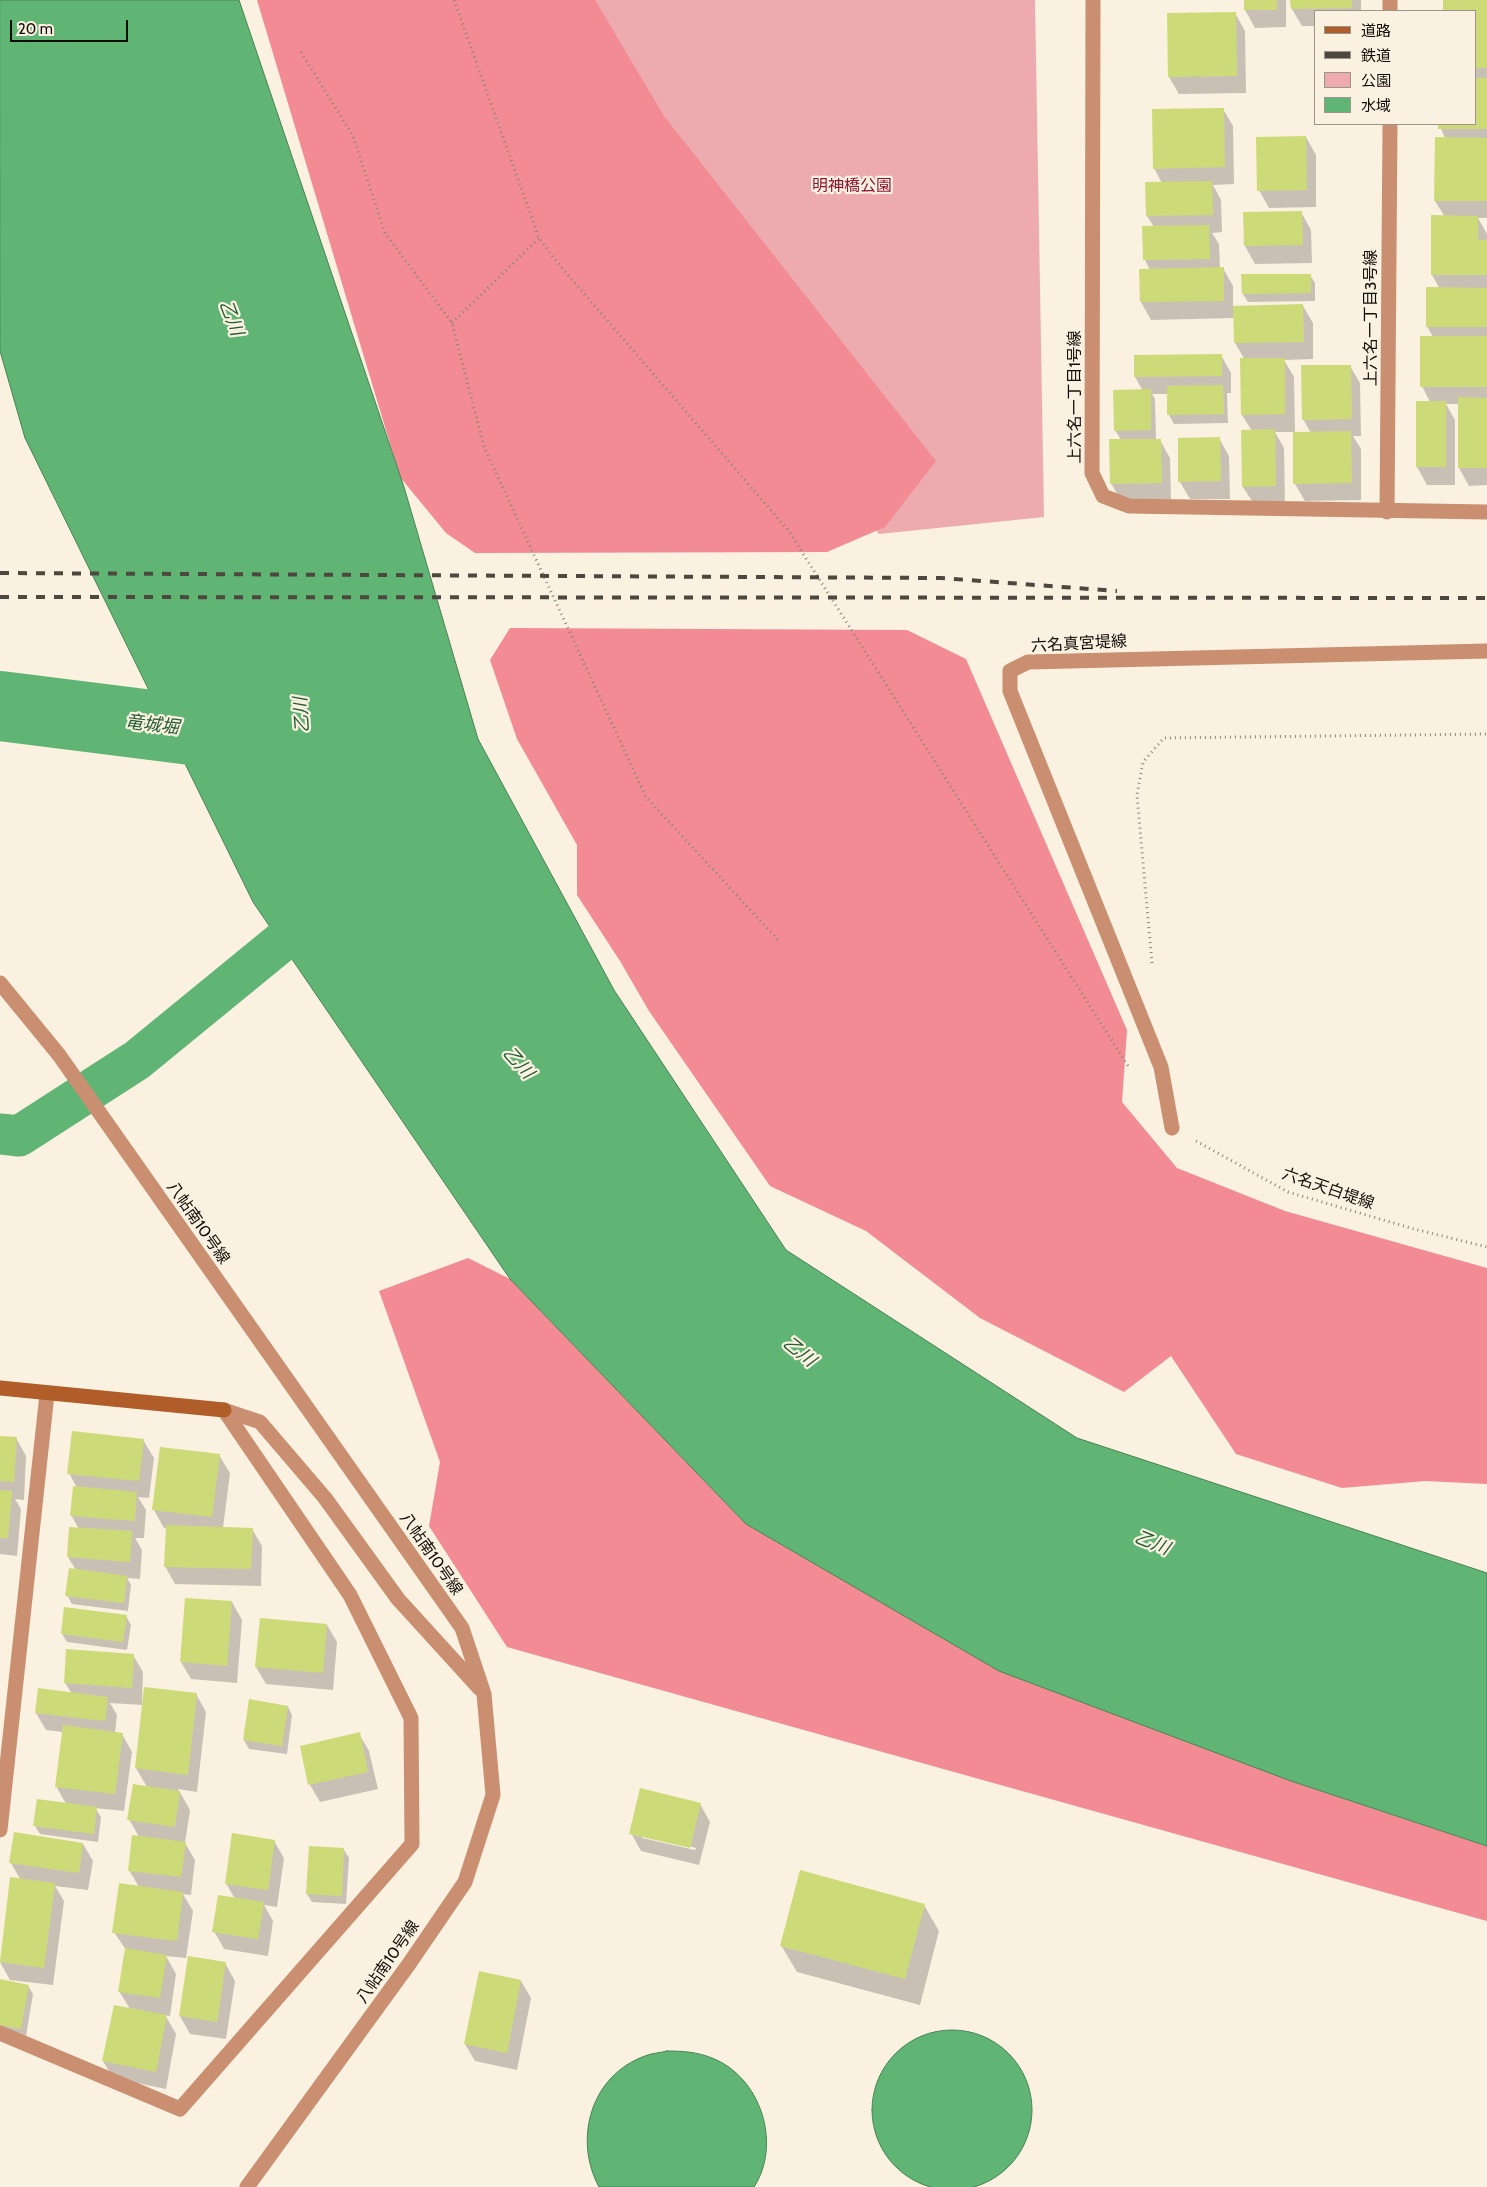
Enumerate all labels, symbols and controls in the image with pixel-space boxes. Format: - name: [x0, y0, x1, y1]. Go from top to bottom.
- scale bar: [12, 10, 130, 42]
- legend: [1314, 10, 1477, 125]
- text: 20 m: [18, 20, 53, 38]
- text: 道路: [1361, 22, 1391, 40]
- text: 鉄道: [1361, 47, 1391, 65]
- text: 公園: [1361, 72, 1391, 90]
- text: 水域: [1361, 97, 1391, 115]
- park label: 明神橋公園: [812, 176, 892, 196]
- street label: 上六名一丁目3号線: [1361, 250, 1381, 386]
- water label: 乙川: [214, 297, 248, 339]
- street label: 上六名一丁目1号線: [1065, 330, 1085, 464]
- street label: 六名真宮堤線: [1031, 632, 1127, 656]
- water label: 乙川: [290, 696, 314, 734]
- water label: 竜城堀: [124, 711, 180, 739]
- water label: 乙川: [498, 1042, 538, 1084]
- street label: 六名天白堤線: [1279, 1164, 1377, 1214]
- street label: 八帖南10号線: [162, 1178, 234, 1268]
- water label: 乙川: [778, 1332, 820, 1372]
- street label: 八帖南10号線: [395, 1509, 467, 1599]
- water label: 乙川: [1131, 1526, 1173, 1560]
- street label: 八帖南10号線: [352, 1917, 424, 2007]

